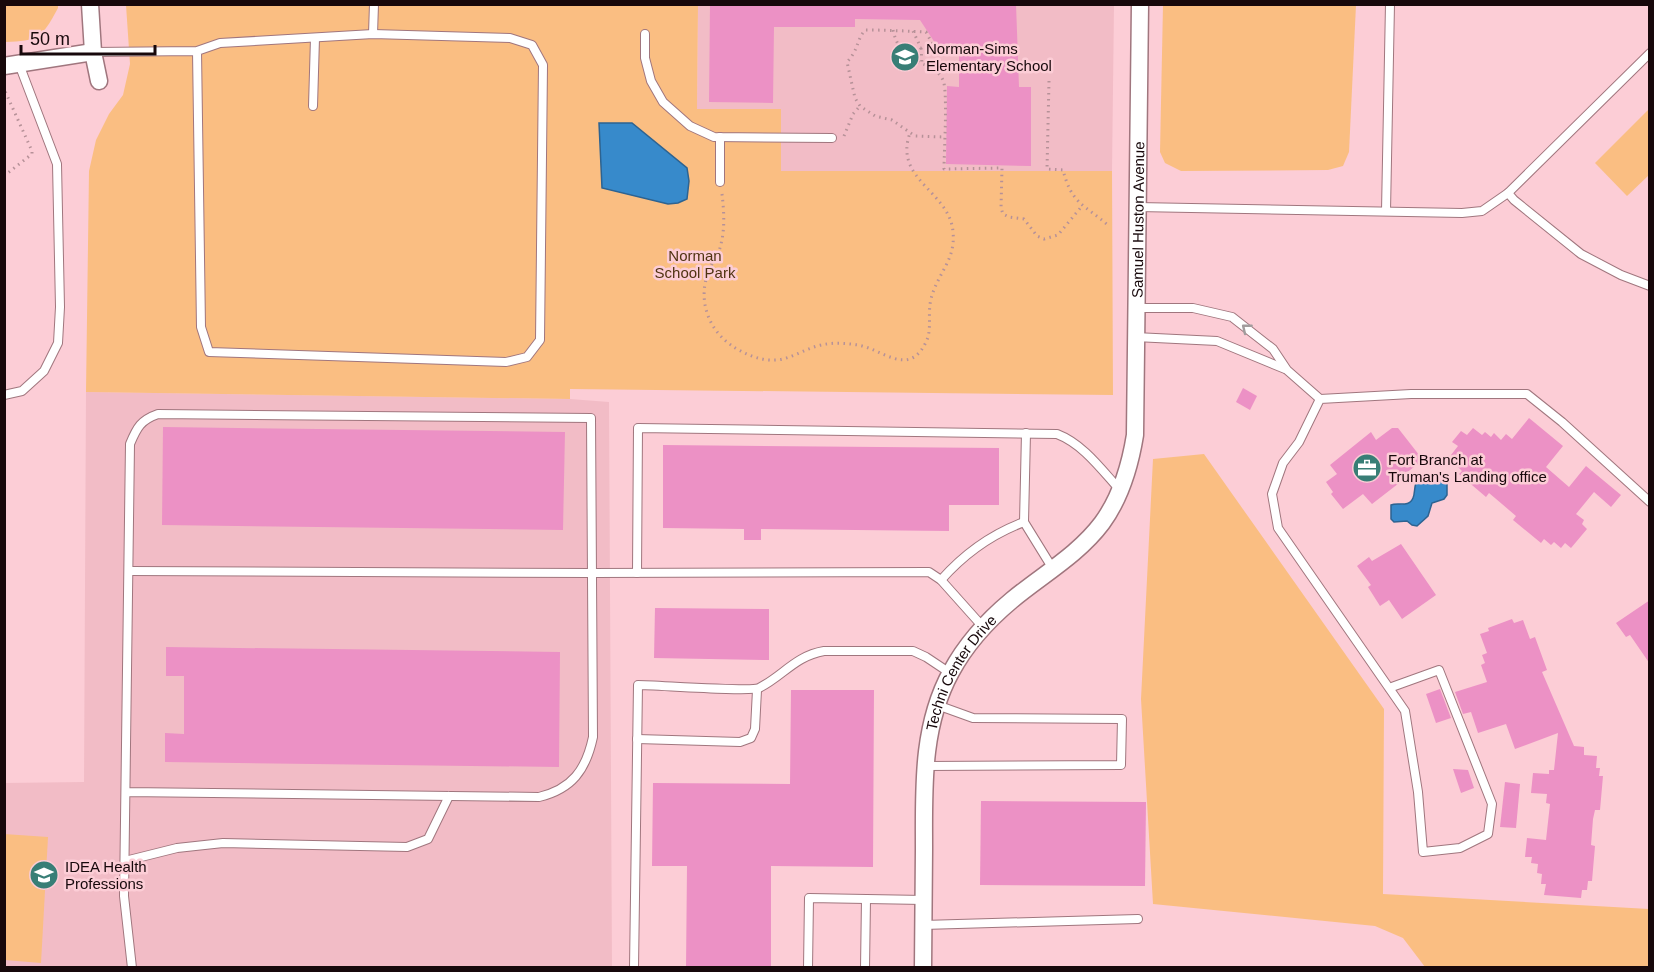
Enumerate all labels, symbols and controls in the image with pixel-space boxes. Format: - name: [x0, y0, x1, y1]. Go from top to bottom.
- scale bar: [21, 18, 154, 56]
- text: 50 m: [30, 29, 70, 49]
- place label: Norman-Sims Elementary School: [926, 40, 1052, 74]
- school or university icon: Norman-Sims Elementary School: [889, 41, 921, 73]
- street label: Samuel Huston Avenue: [1128, 141, 1147, 298]
- park label: Norman School Park: [655, 247, 736, 281]
- one-way arrow: [1242, 325, 1253, 336]
- place label: Fort Branch at Truman's Landing office: [1388, 451, 1547, 485]
- office icon: Fort Branch at Truman's Landing office: [1351, 452, 1383, 484]
- street label: Techni Center Drive: [922, 611, 999, 732]
- place label: IDEA Health Professions: [65, 858, 147, 892]
- school or university icon: IDEA Health Professions: [28, 859, 60, 891]

